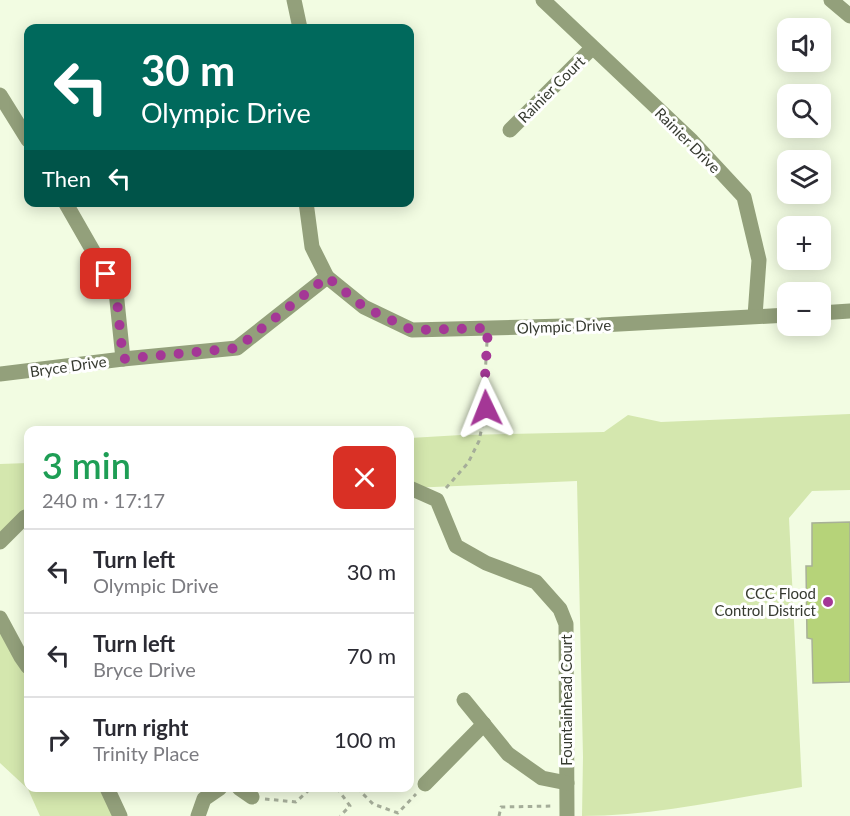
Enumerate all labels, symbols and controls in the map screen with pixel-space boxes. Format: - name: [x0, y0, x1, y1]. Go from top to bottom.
- map controls: [777, 18, 831, 336]
- button: sound: [777, 18, 831, 72]
- text: 30 m: [141, 45, 235, 95]
- icon: left: [42, 48, 120, 126]
- street label: Rainier Court: [514, 52, 588, 126]
- button: search: [777, 84, 831, 138]
- text: Olympic Drive: [141, 96, 311, 129]
- street label: Rainier Drive: [652, 104, 724, 176]
- button: layers: [777, 150, 831, 204]
- icon: left: [103, 162, 136, 195]
- text: Then: [42, 165, 91, 192]
- button: +: [777, 216, 831, 270]
- pin: [80, 248, 131, 299]
- icon: arrive: [89, 257, 122, 290]
- button: −: [777, 282, 831, 336]
- street label: Olympic Drive: [517, 315, 611, 337]
- street label: Bryce Drive: [29, 352, 107, 380]
- position arrow: [454, 376, 518, 440]
- text: 3 min: [42, 443, 131, 487]
- button: close: [333, 446, 396, 509]
- text: 240 m · 17:17: [42, 488, 165, 512]
- text: Turn left: [93, 546, 175, 573]
- icon: left: [42, 555, 75, 588]
- text: 30 m: [347, 558, 396, 585]
- text: Olympic Drive: [93, 573, 219, 597]
- place label: CCC Flood Control District: [715, 584, 817, 619]
- marker: CCC Flood Control District: [821, 595, 835, 609]
- text: Turn left: [93, 630, 175, 657]
- street label: Fountainhead Court: [557, 634, 575, 766]
- icon: left: [42, 639, 75, 672]
- text: 70 m: [347, 642, 396, 669]
- text: Bryce Drive: [93, 657, 196, 681]
- text: Turn right: [93, 714, 188, 741]
- icon: right: [42, 723, 75, 756]
- text: 100 m: [334, 726, 396, 753]
- text: Trinity Place: [93, 741, 199, 765]

